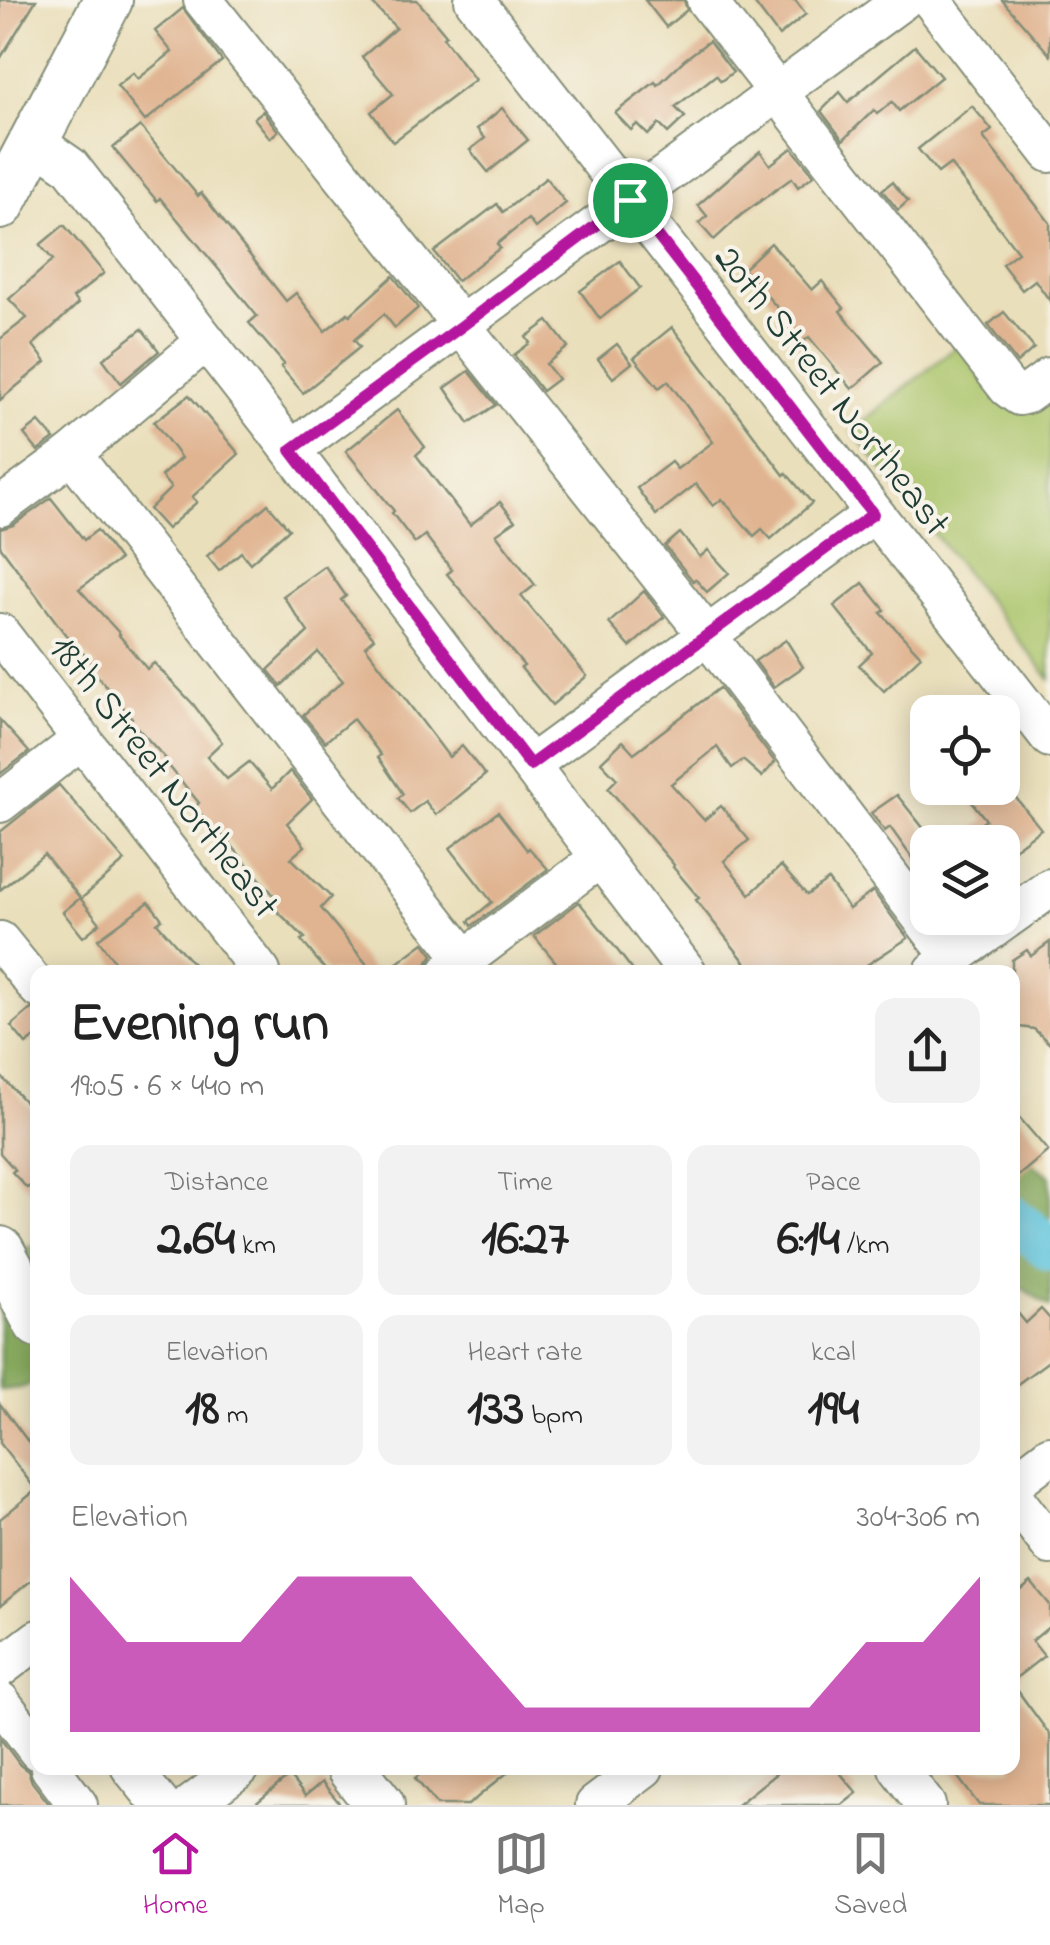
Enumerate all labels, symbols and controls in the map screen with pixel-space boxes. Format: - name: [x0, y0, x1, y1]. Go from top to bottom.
- pin: [588, 158, 673, 243]
- icon: arrive: [603, 173, 658, 228]
- street label: 20th Street Northeast: [698, 233, 963, 550]
- street label: 18th Street Northeast: [32, 623, 292, 933]
- map controls: [910, 695, 1020, 935]
- button: locate: [910, 695, 1020, 805]
- button: layers: [910, 825, 1020, 935]
- text: Evening run: [70, 986, 329, 1066]
- button: share: [875, 998, 980, 1103]
- text: 19:05 · 6 × 440 m: [70, 1064, 264, 1111]
- text: Distance: [165, 1163, 268, 1204]
- text: Time: [497, 1163, 553, 1204]
- text: Pace: [806, 1163, 861, 1204]
- text: 2.64: [157, 1204, 235, 1277]
- text: 16:27: [481, 1204, 569, 1277]
- text: 6:14: [777, 1204, 840, 1277]
- text: km: [235, 1226, 276, 1267]
- text: /km: [840, 1226, 890, 1267]
- text: Elevation: [165, 1333, 268, 1374]
- text: Heart rate: [468, 1333, 582, 1374]
- text: kcal: [811, 1333, 856, 1374]
- text: 18: [185, 1374, 220, 1447]
- text: 133: [467, 1374, 524, 1447]
- text: 194: [808, 1374, 859, 1447]
- text: m: [220, 1396, 248, 1437]
- text: bpm: [524, 1396, 583, 1437]
- text: Elevation: [70, 1495, 188, 1542]
- text: 304–306 m: [857, 1495, 980, 1542]
- tab: Home: [143, 1826, 208, 1927]
- tab: Map: [494, 1826, 549, 1927]
- tab: Saved: [834, 1826, 907, 1927]

